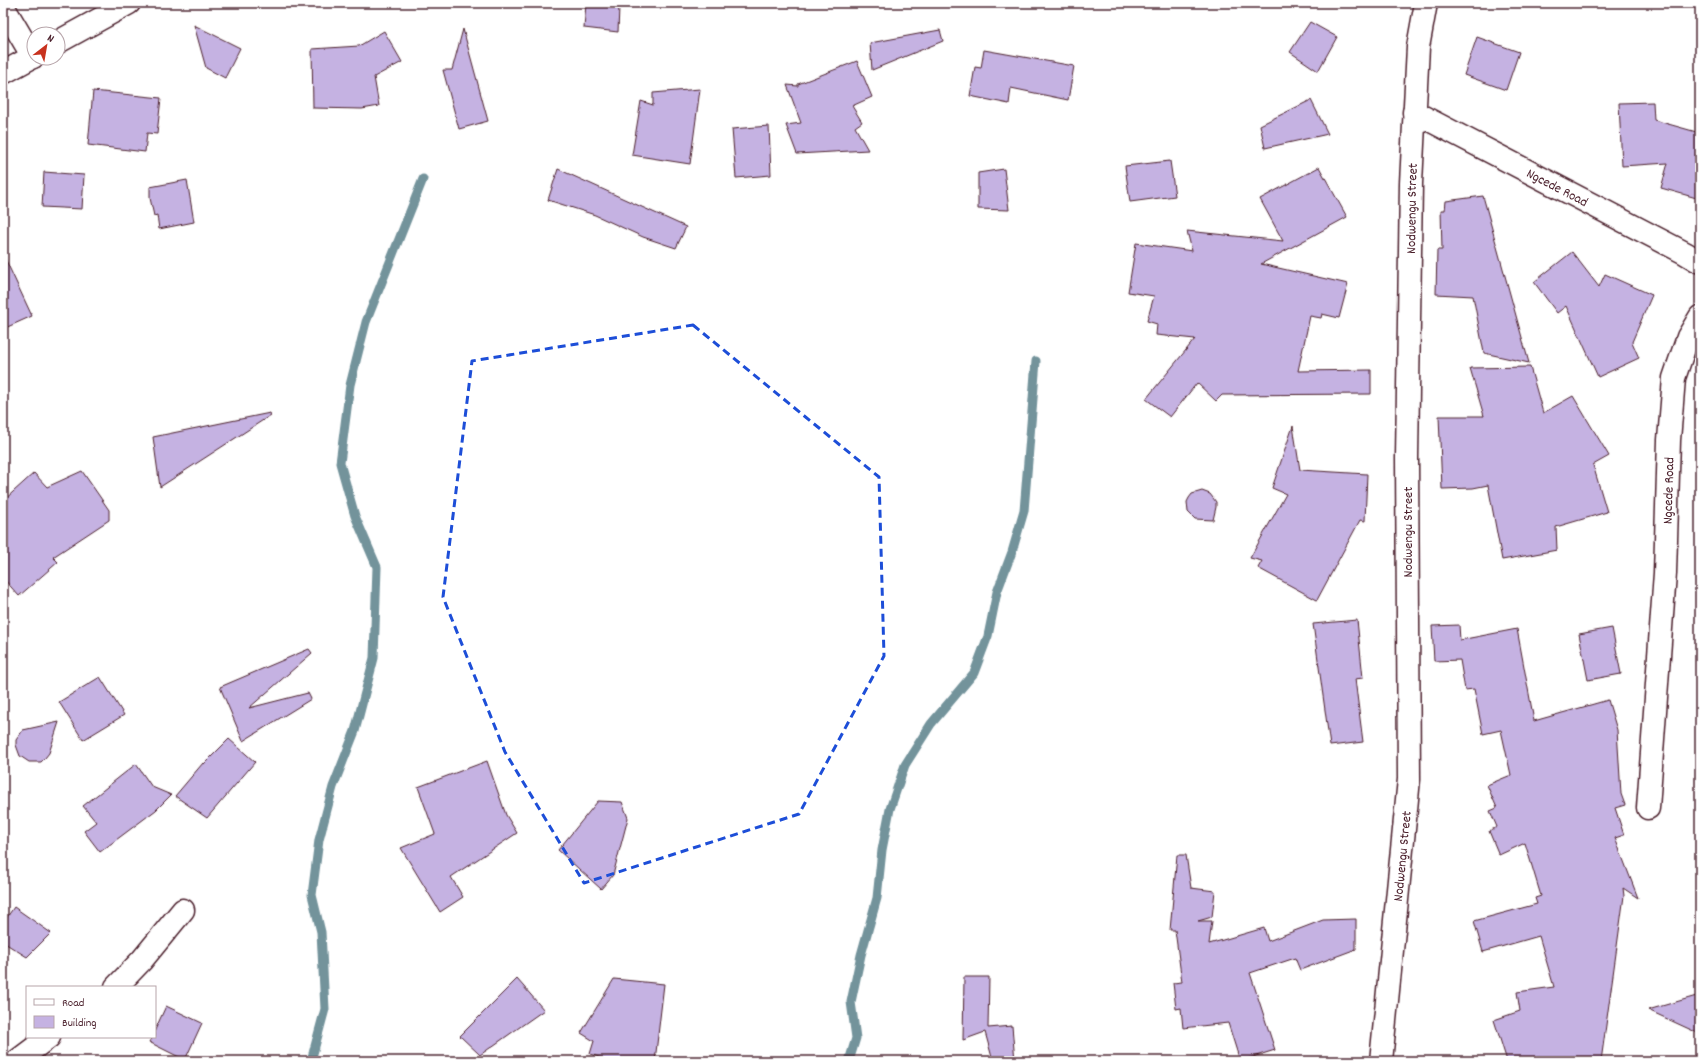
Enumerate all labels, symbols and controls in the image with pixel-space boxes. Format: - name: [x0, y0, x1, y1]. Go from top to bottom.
- north arrow: [26, 26, 66, 66]
- text: N: [44, 31, 57, 48]
- street label: Nodwengu Street: [1402, 163, 1424, 254]
- street label: Ngcede Road: [1522, 164, 1591, 213]
- street label: Ngcede Road: [1658, 457, 1680, 525]
- street label: Nodwengu Street: [1399, 487, 1419, 577]
- street label: Nodwengu Street: [1389, 810, 1418, 902]
- legend: [26, 986, 156, 1038]
- text: Road: [62, 995, 84, 1012]
- text: Building: [62, 1015, 97, 1032]

